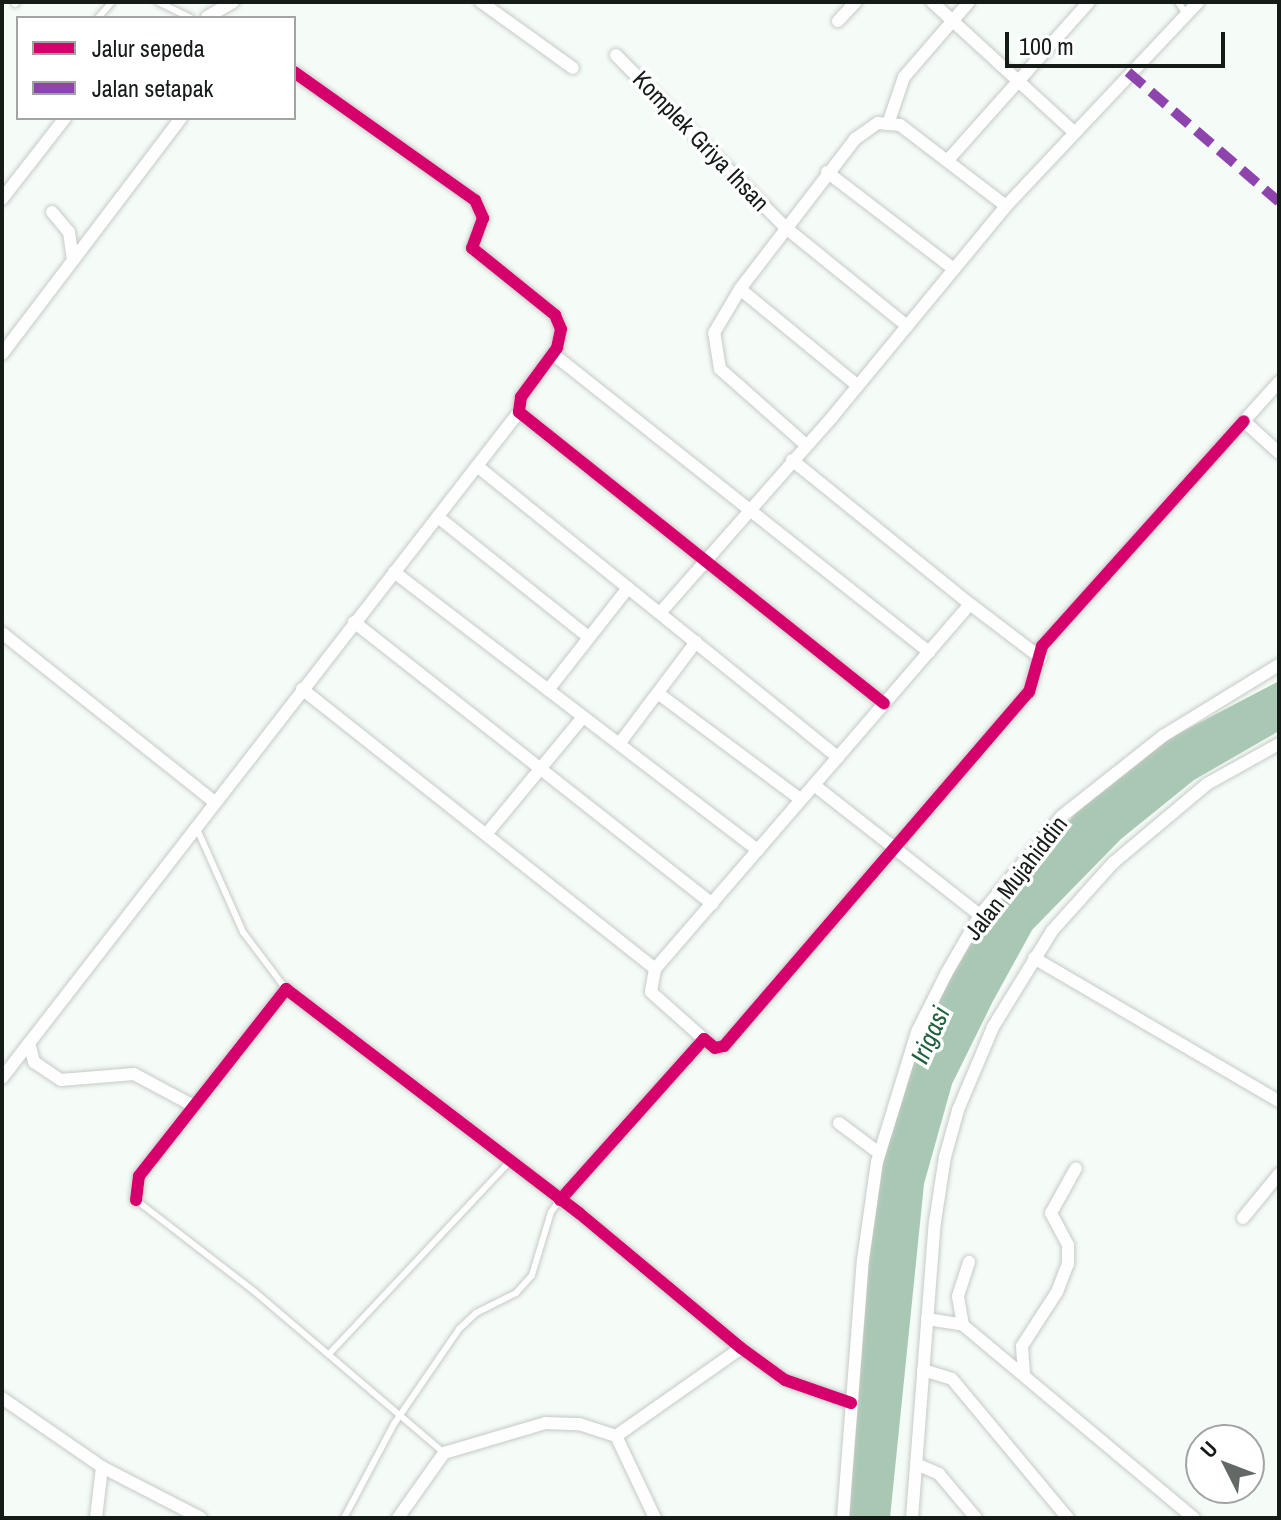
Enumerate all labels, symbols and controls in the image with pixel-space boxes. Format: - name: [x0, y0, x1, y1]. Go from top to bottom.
- legend: [16, 16, 296, 120]
- scale bar: [1009, 16, 1229, 66]
- text: 100 m: [1019, 30, 1074, 62]
- text: Jalur sepeda: [92, 32, 205, 64]
- street label: Komplek Griya Ihsan: [627, 65, 775, 217]
- text: Jalan setapak: [92, 72, 213, 104]
- street label: Jalan Mujahiddin: [959, 810, 1073, 946]
- water label: Irigasi: [904, 1002, 956, 1068]
- north arrow: [1185, 1424, 1265, 1504]
- text: U: [1193, 1434, 1224, 1464]

